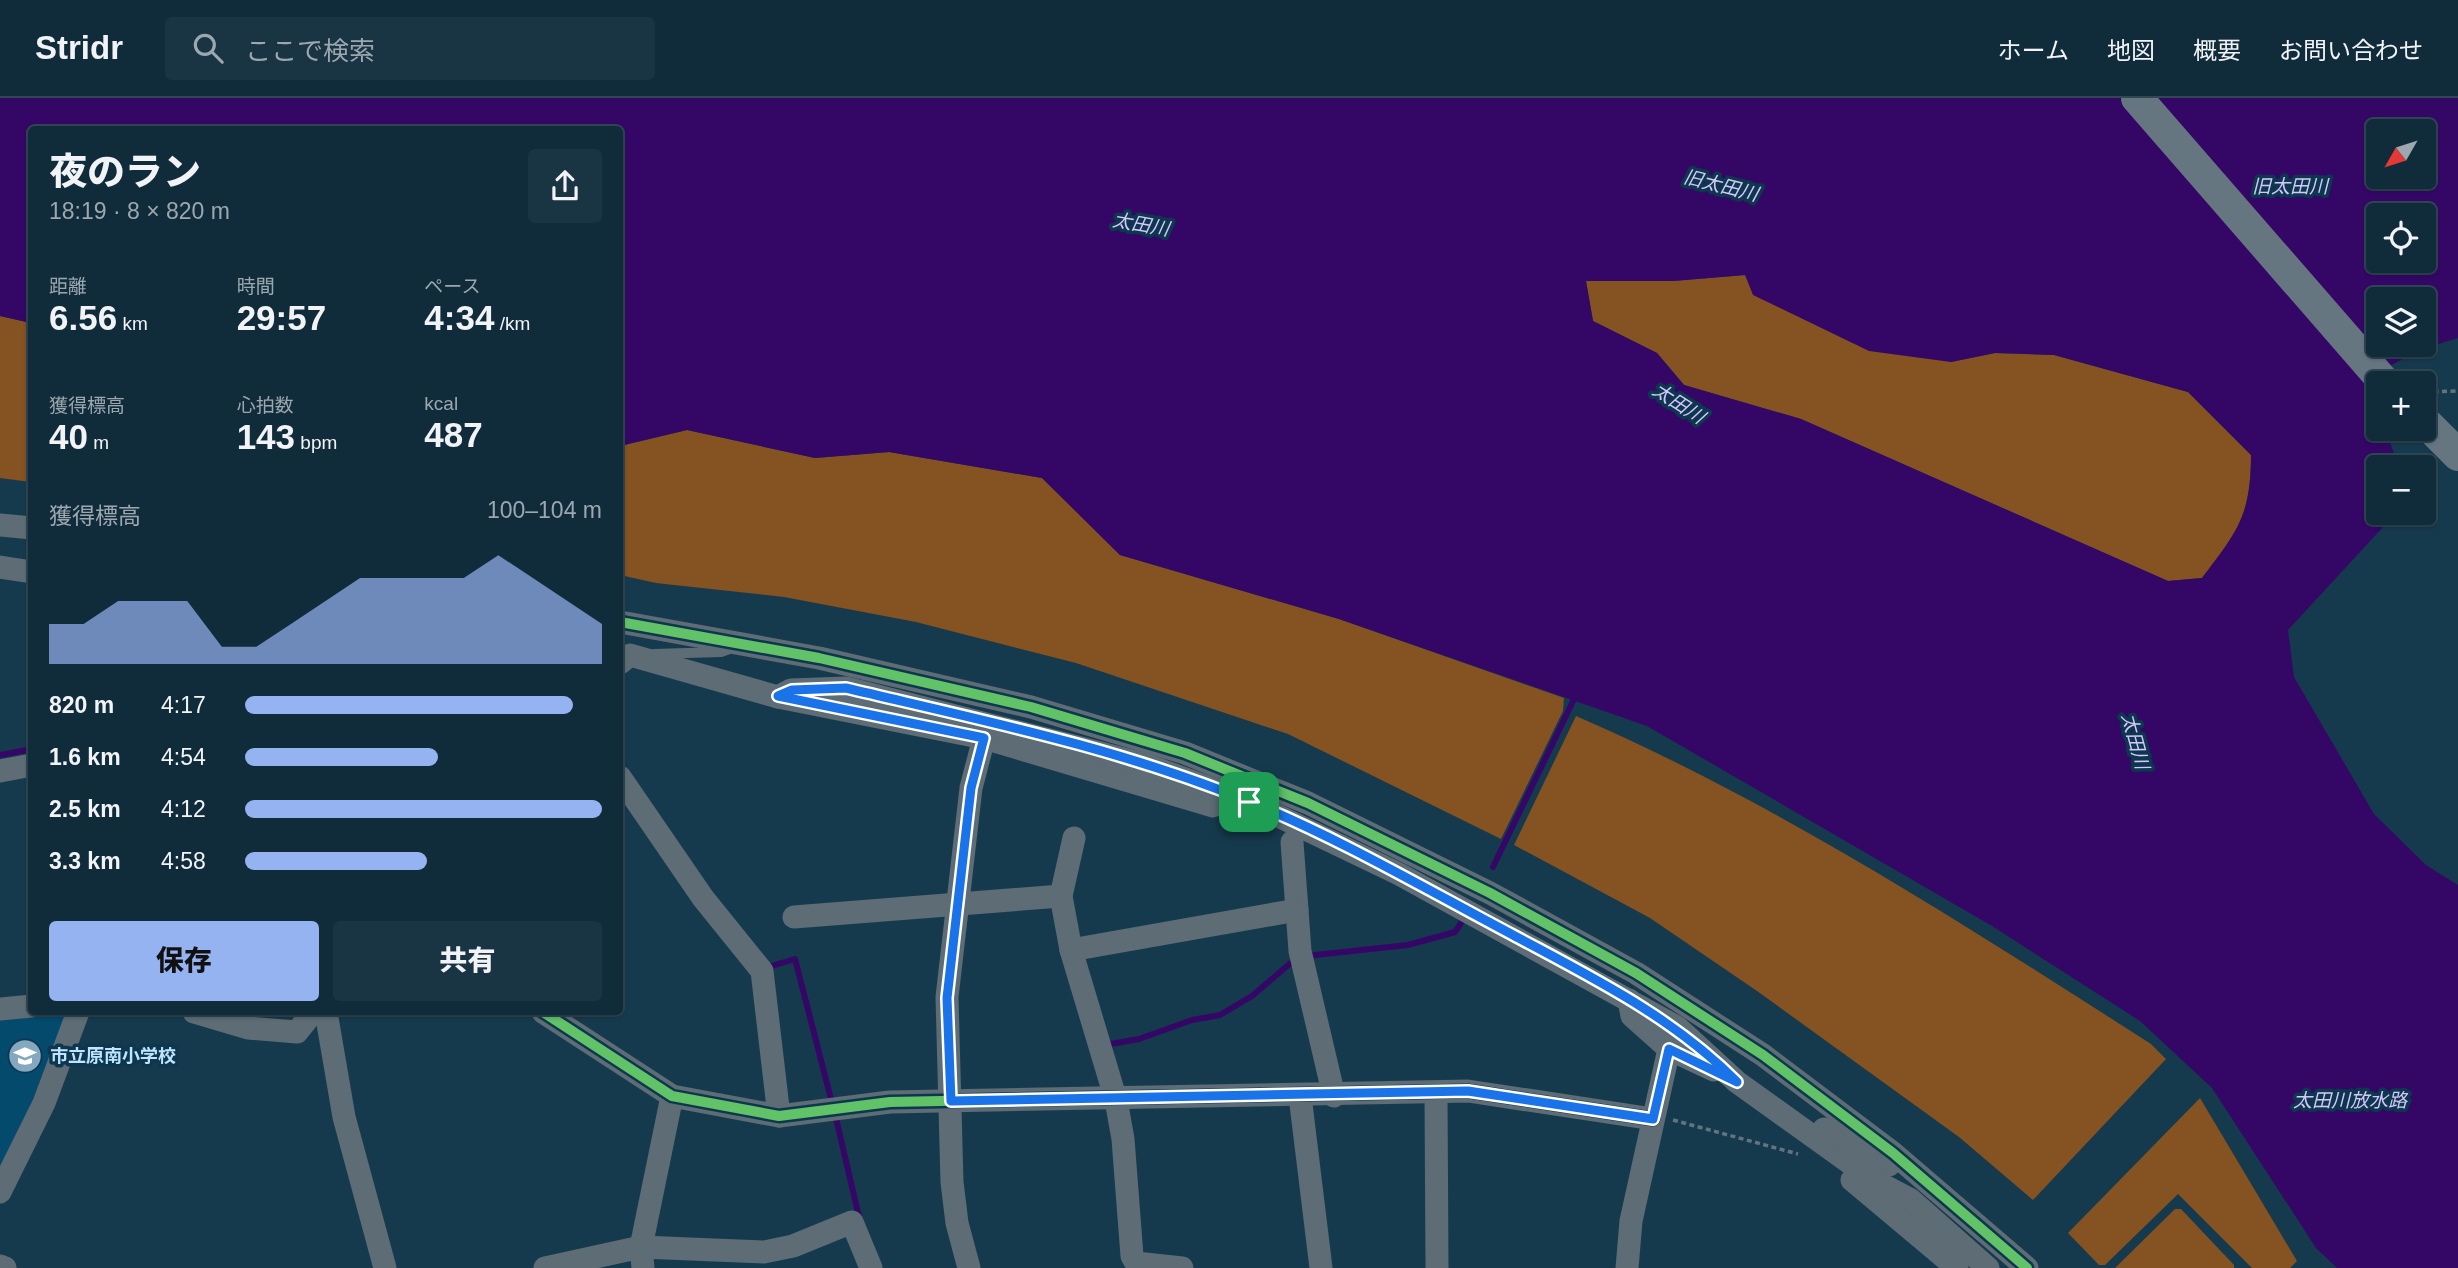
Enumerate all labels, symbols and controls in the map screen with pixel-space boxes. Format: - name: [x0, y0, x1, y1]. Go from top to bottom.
- search box: [165, 17, 655, 80]
- text: Stridr: [35, 29, 123, 66]
- icon: search: [189, 29, 227, 67]
- text: ここで検索: [245, 36, 375, 66]
- text: ホーム: [1998, 37, 2069, 64]
- text: 地図: [2107, 37, 2155, 64]
- text: 概要: [2193, 37, 2241, 64]
- text: お問い合わせ: [2279, 37, 2423, 64]
- north arrow: [2366, 119, 2436, 189]
- map controls: [2366, 119, 2436, 525]
- button: share: [528, 149, 602, 223]
- text: 夜のラン: [49, 151, 201, 193]
- water label: 旧太田川: [1681, 166, 1762, 205]
- water label: 旧太田川: [2252, 176, 2330, 197]
- text: 18:19 · 8 × 820 m: [49, 198, 230, 224]
- button: locate: [2366, 203, 2436, 273]
- water label: 太田川: [1111, 209, 1173, 240]
- text: 距離: [49, 276, 87, 297]
- text: 時間: [237, 276, 275, 297]
- text: ペース: [424, 276, 480, 297]
- button: layers: [2366, 287, 2436, 357]
- text: 6.56: [49, 298, 117, 337]
- text: 29:57: [237, 298, 326, 337]
- text: 4:34: [424, 298, 494, 337]
- text: km: [117, 313, 148, 334]
- text: /km: [494, 313, 530, 334]
- button: +: [2366, 371, 2436, 441]
- water label: 太田川: [1649, 379, 1710, 429]
- text: kcal: [424, 393, 458, 414]
- text: 獲得標高: [49, 395, 125, 416]
- text: 心拍数: [237, 395, 294, 416]
- text: 487: [424, 415, 483, 454]
- text: 40: [49, 417, 88, 456]
- text: 143: [237, 417, 295, 456]
- text: m: [88, 432, 109, 453]
- text: bpm: [295, 432, 337, 453]
- button: −: [2366, 455, 2436, 525]
- text: 100–104 m: [487, 497, 602, 523]
- text: 獲得標高: [49, 503, 141, 529]
- text: 820 m: [49, 692, 114, 718]
- text: 4:17: [161, 692, 206, 718]
- water label: 太田川: [2118, 711, 2154, 773]
- text: 1.6 km: [49, 744, 121, 770]
- text: 4:54: [161, 744, 206, 770]
- pin: [1219, 772, 1279, 832]
- icon: arrive: [1230, 783, 1268, 821]
- text: 2.5 km: [49, 796, 121, 822]
- text: 4:12: [161, 796, 206, 822]
- text: 3.3 km: [49, 848, 121, 874]
- text: 4:58: [161, 848, 206, 874]
- button: 保存: [49, 921, 319, 1001]
- button: 共有: [333, 921, 602, 1001]
- school or university icon: 市立原南小学校: [6, 1037, 44, 1075]
- place label: 市立原南小学校: [50, 1046, 176, 1066]
- water label: 太田川放水路: [2293, 1090, 2409, 1111]

